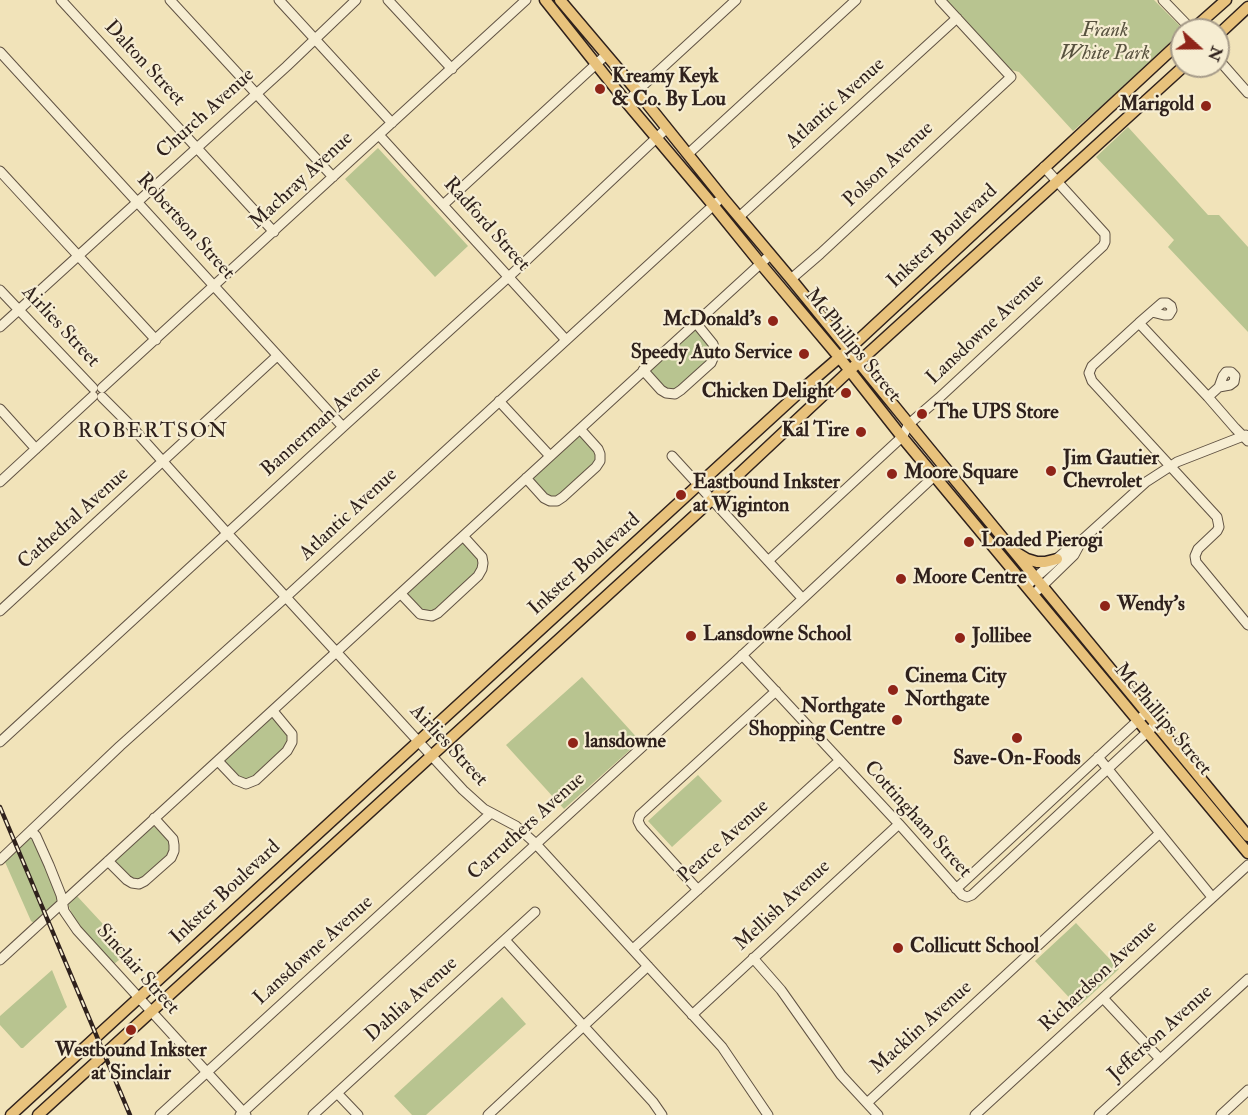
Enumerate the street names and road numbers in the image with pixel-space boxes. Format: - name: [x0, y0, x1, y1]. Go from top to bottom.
- street label: Dalton Street: [98, 16, 190, 112]
- street label: Atlantic Avenue: [782, 53, 890, 155]
- street label: Church Avenue: [152, 64, 260, 164]
- street label: Polson Avenue: [839, 117, 939, 213]
- street label: Machray Avenue: [245, 127, 359, 235]
- street label: Robertson Street: [131, 169, 239, 285]
- street label: Radford Street: [438, 173, 534, 277]
- street label: Inkster Boulevard: [883, 180, 1003, 294]
- street label: Lansdowne Avenue: [922, 269, 1050, 391]
- street label: Airlies Street: [16, 281, 104, 373]
- street label: McPhillips Street: [799, 284, 905, 408]
- street label: Bannerman Avenue: [257, 362, 387, 482]
- street label: Cathedral Avenue: [14, 463, 134, 575]
- street label: Atlantic Avenue: [295, 464, 403, 566]
- street label: Inkster Boulevard: [524, 509, 646, 621]
- street label: McPhillips Street: [1108, 659, 1216, 781]
- street label: Airlies Street: [404, 700, 492, 792]
- street label: Cottingham Street: [858, 756, 976, 884]
- street label: Carruthers Avenue: [463, 768, 591, 886]
- street label: Pearce Avenue: [674, 795, 774, 889]
- street label: Inkster Boulevard: [166, 836, 286, 950]
- street label: Mellish Avenue: [730, 856, 836, 956]
- street label: Lansdowne Avenue: [249, 891, 379, 1011]
- street label: Richardson Avenue: [1035, 916, 1163, 1038]
- street label: Sinclair Street: [90, 920, 184, 1020]
- street label: Dahlia Avenue: [361, 952, 463, 1048]
- street label: Macklin Avenue: [866, 976, 978, 1080]
- street label: Jefferson Avenue: [1104, 981, 1218, 1087]

